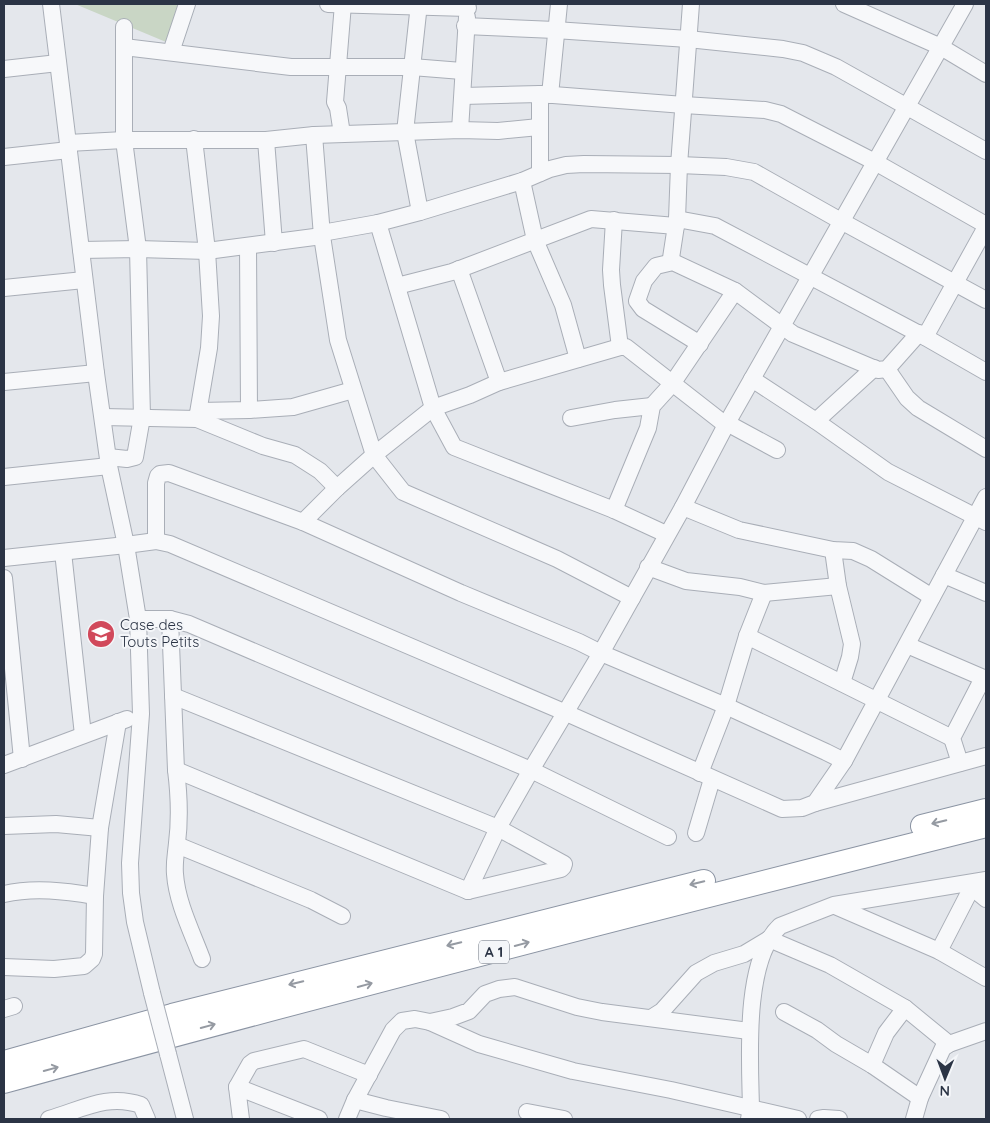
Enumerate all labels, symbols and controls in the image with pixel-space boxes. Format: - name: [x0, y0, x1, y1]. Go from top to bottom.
- place label: Case des Touts Petits: [120, 615, 199, 651]
- school or university icon: Case des Touts Petits: [86, 619, 116, 649]
- one-way arrow: [931, 818, 947, 827]
- one-way arrow: [689, 879, 705, 888]
- one-way arrow: [514, 939, 530, 949]
- one-way arrow: [447, 940, 463, 949]
- road number: A 1: [479, 940, 509, 964]
- one-way arrow: [289, 979, 305, 989]
- one-way arrow: [356, 980, 372, 990]
- one-way arrow: [199, 1021, 215, 1031]
- north arrow: [920, 1053, 970, 1103]
- one-way arrow: [42, 1064, 58, 1073]
- text: N: [939, 1082, 950, 1100]

